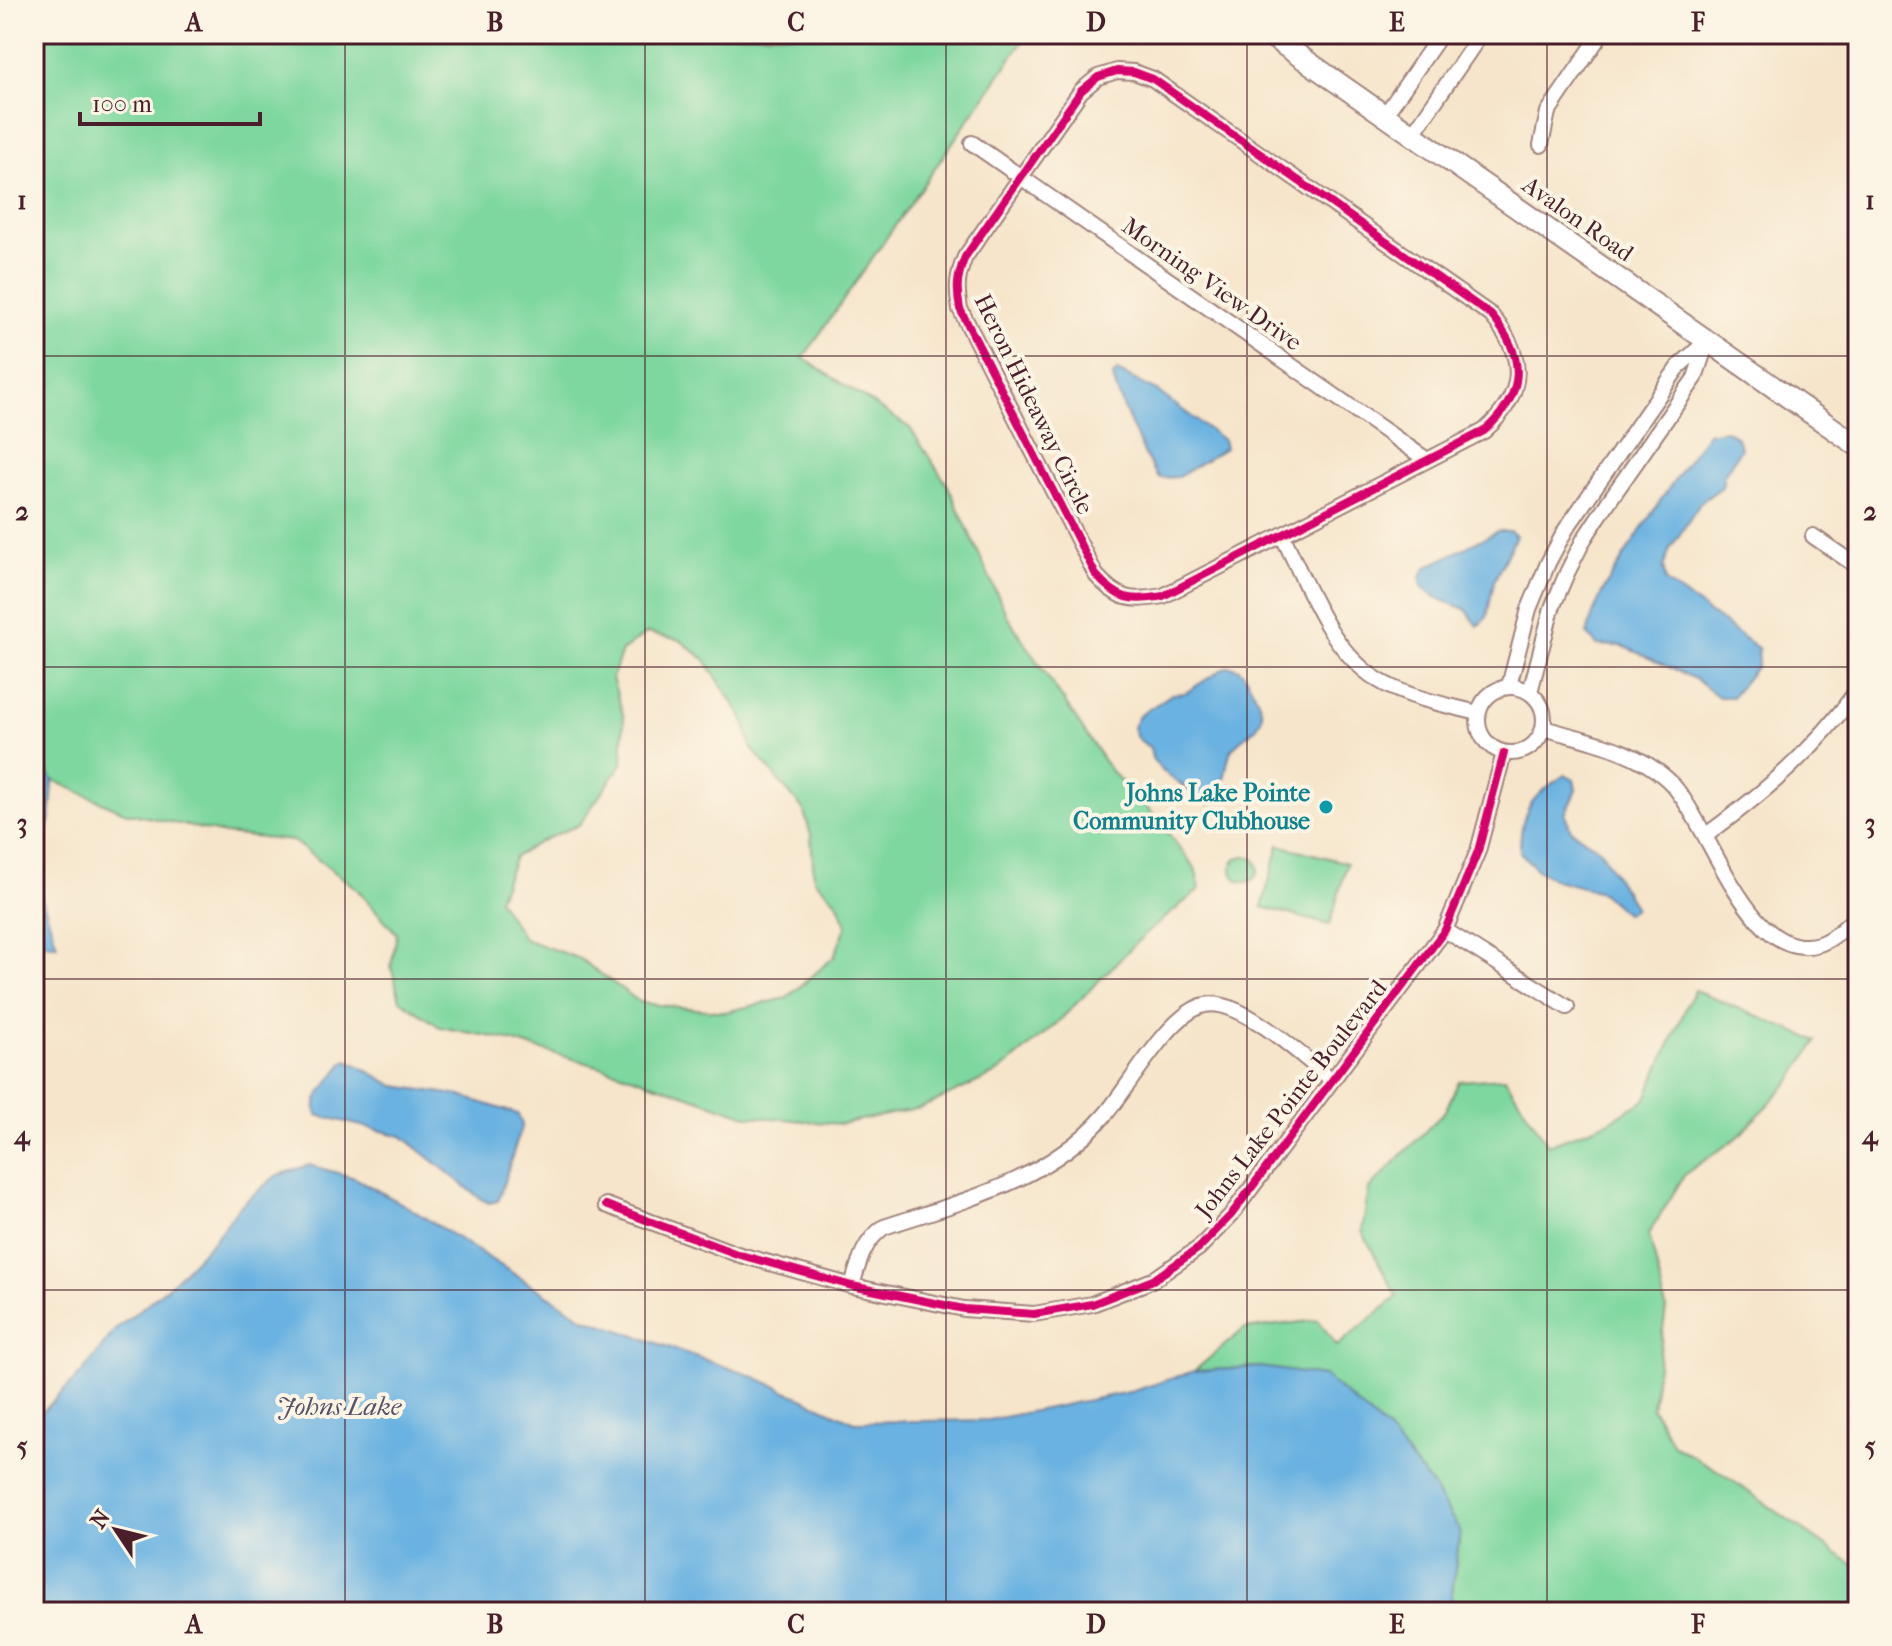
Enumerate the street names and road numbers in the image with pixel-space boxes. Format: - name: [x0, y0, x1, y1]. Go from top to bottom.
- street label: Avalon Road: [1516, 170, 1640, 268]
- street label: Morning View Drive: [1117, 212, 1307, 357]
- street label: Heron Hideaway Circle: [968, 289, 1100, 519]
- street label: Johns Lake Pointe Boulevard: [1188, 974, 1393, 1225]

